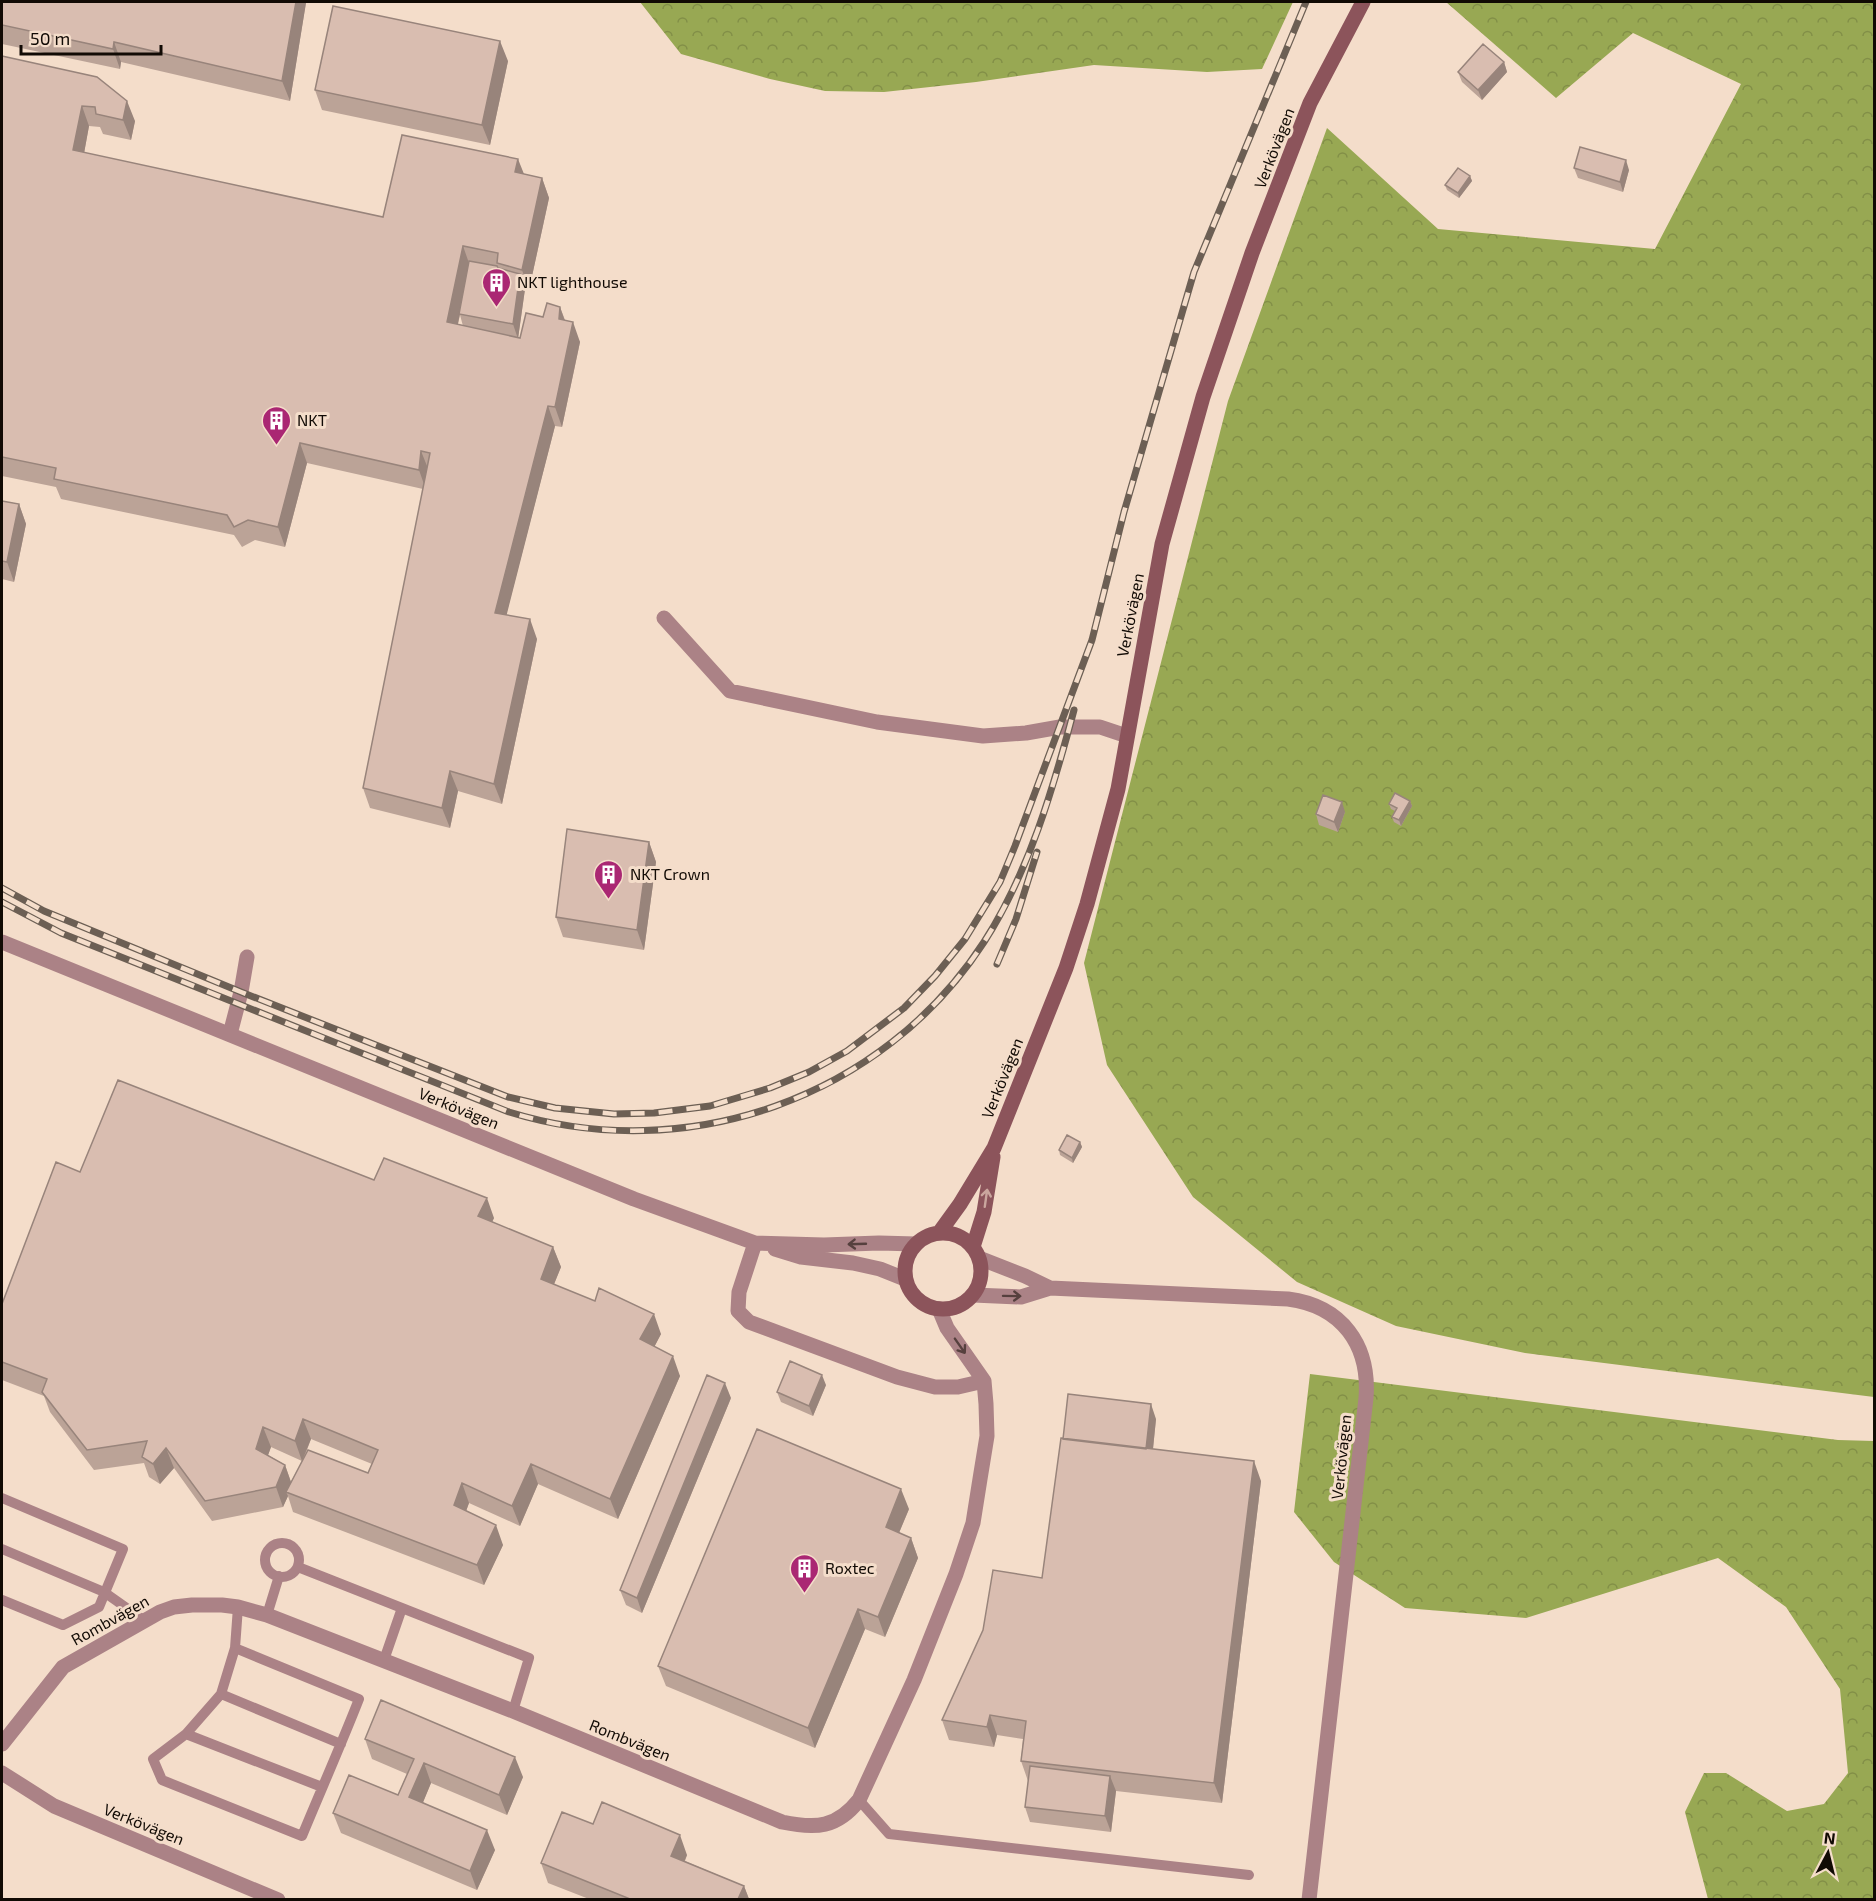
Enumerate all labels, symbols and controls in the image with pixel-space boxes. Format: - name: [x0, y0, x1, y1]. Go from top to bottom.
- scale bar: [21, 18, 160, 56]
- text: 50 m: [30, 27, 70, 49]
- street label: Verkövägen: [1249, 105, 1298, 191]
- building icon: NKT lighthouse: [480, 266, 512, 308]
- place label: NKT lighthouse: [517, 272, 628, 291]
- building icon: NKT: [260, 404, 292, 446]
- place label: NKT: [297, 410, 327, 429]
- street label: Verkövägen: [1112, 571, 1147, 658]
- building icon: NKT Crown: [593, 858, 625, 900]
- place label: NKT Crown: [630, 864, 710, 883]
- street label: Verkövägen: [977, 1035, 1026, 1121]
- street label: Verkövägen: [416, 1083, 502, 1132]
- one-way arrow: [981, 1189, 992, 1209]
- one-way arrow: [848, 1238, 868, 1249]
- one-way arrow: [1001, 1290, 1021, 1302]
- one-way arrow: [953, 1337, 966, 1353]
- street label: Verkövägen: [1327, 1414, 1354, 1500]
- building icon: Roxtec: [788, 1552, 820, 1594]
- place label: Roxtec: [825, 1558, 875, 1577]
- street label: Rombvägen: [68, 1590, 152, 1649]
- street label: Rombvägen: [587, 1715, 674, 1764]
- street label: Verkövägen: [101, 1799, 187, 1848]
- north arrow: [1798, 1823, 1858, 1883]
- text: N: [1823, 1827, 1837, 1848]

